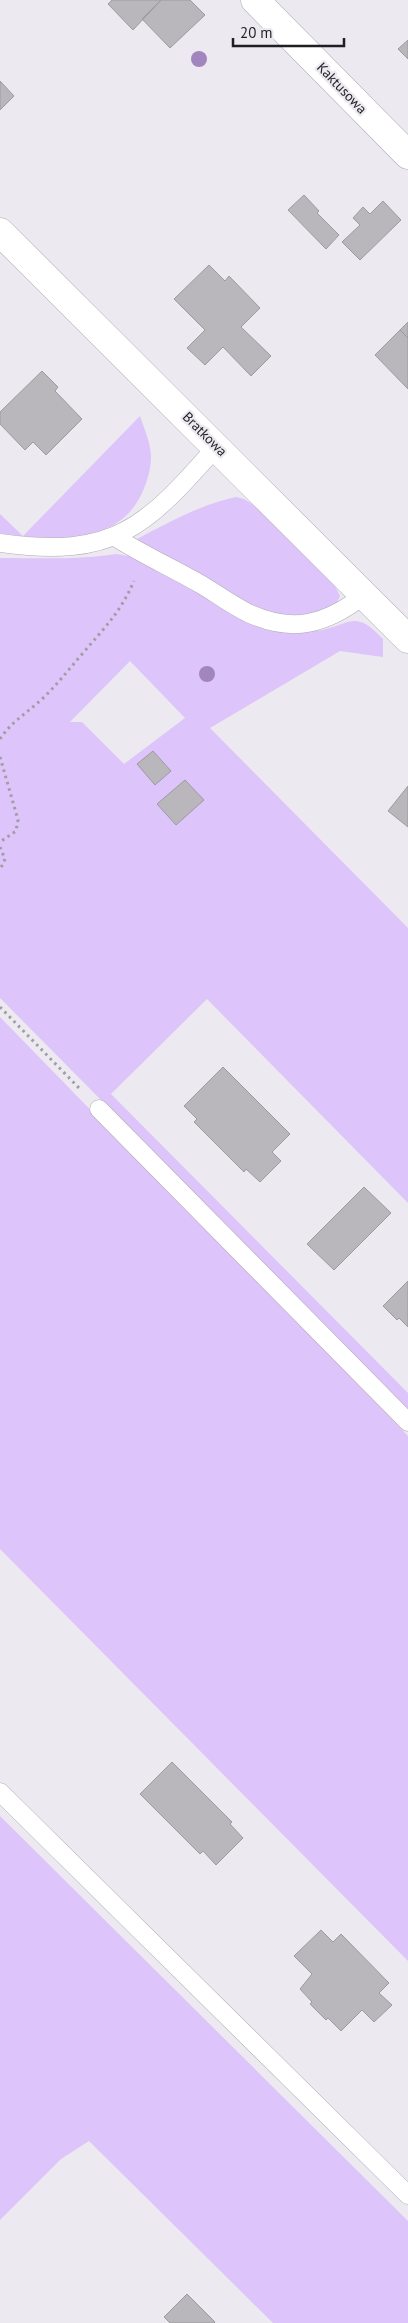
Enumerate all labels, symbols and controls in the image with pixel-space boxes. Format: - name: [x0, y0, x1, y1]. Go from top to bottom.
- scale bar: [233, 15, 344, 47]
- text: 20 m: [240, 23, 273, 42]
- street label: Kaktusowa: [313, 59, 371, 118]
- street label: Bratkowa: [179, 408, 231, 460]

